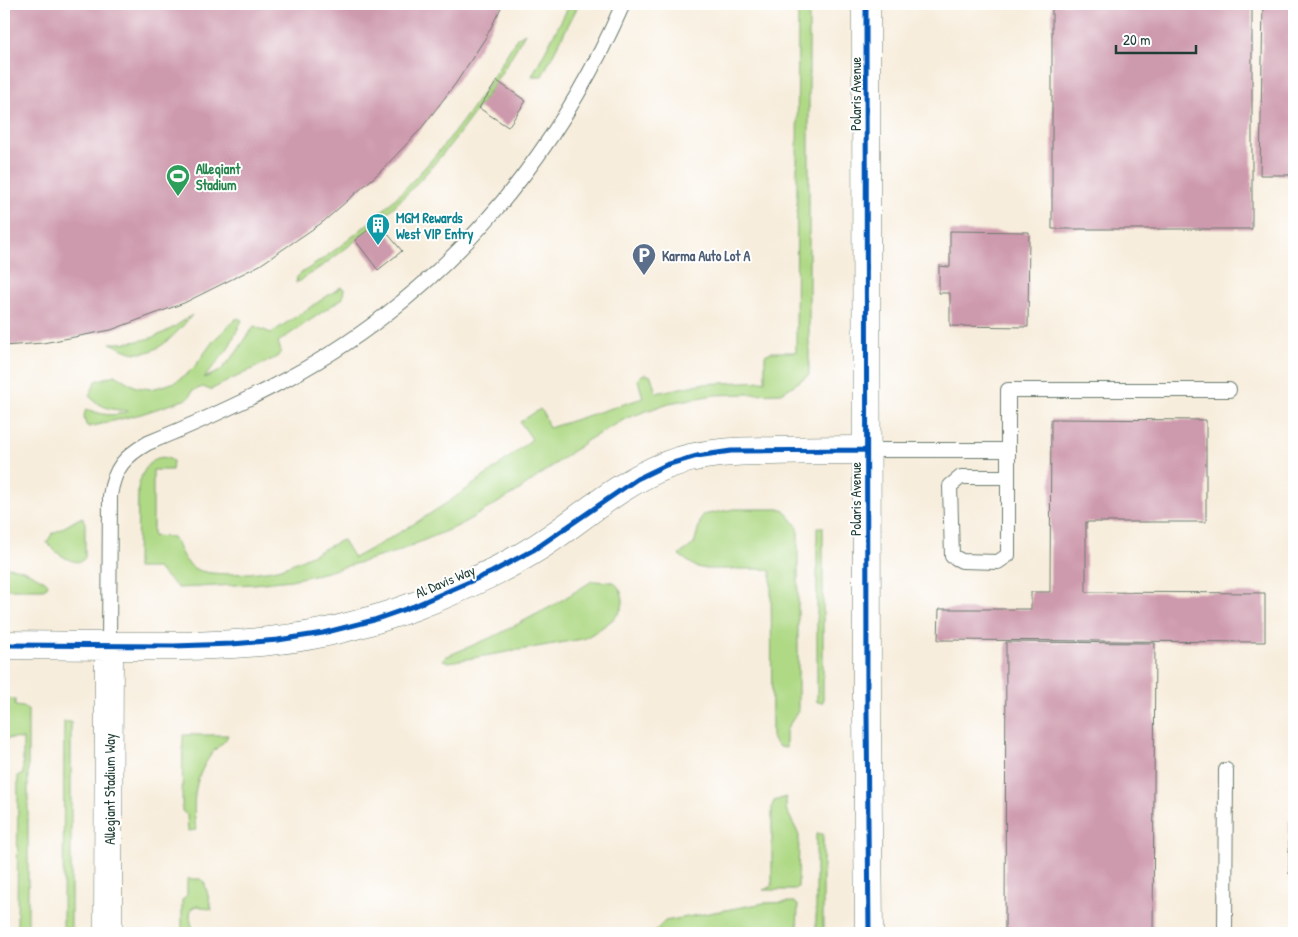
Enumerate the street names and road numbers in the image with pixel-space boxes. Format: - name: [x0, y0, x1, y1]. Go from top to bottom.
- street label: Polaris Avenue: [846, 56, 865, 131]
- street label: Polaris Avenue: [846, 461, 865, 536]
- street label: Al Davis Way: [412, 560, 478, 603]
- street label: Allegiant Stadium Way: [100, 733, 120, 845]

